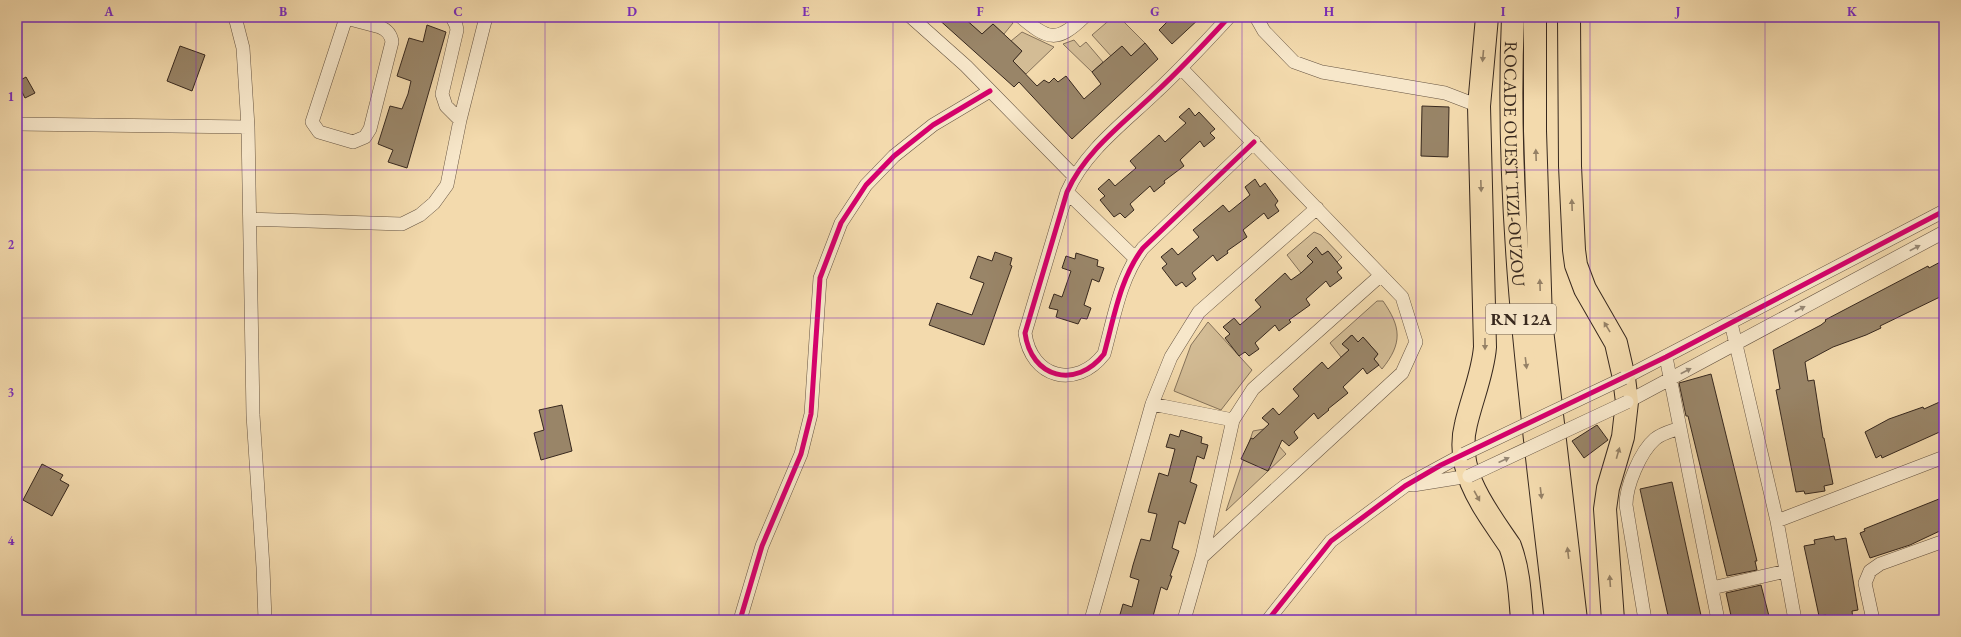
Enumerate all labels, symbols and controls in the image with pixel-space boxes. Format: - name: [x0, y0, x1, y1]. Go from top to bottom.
- text: A: [103, 3, 114, 20]
- text: B: [279, 3, 287, 20]
- text: C: [453, 3, 463, 20]
- text: D: [627, 3, 637, 20]
- text: E: [802, 3, 810, 20]
- text: F: [976, 3, 984, 20]
- text: G: [1150, 3, 1160, 20]
- text: H: [1324, 3, 1335, 20]
- text: I: [1501, 3, 1506, 20]
- text: J: [1674, 3, 1681, 20]
- text: K: [1847, 3, 1858, 20]
- street label: ROCADE OUEST TIZI-OUZOU: [1500, 41, 1531, 288]
- one-way arrow: [1480, 50, 1487, 62]
- text: 1: [8, 88, 15, 105]
- one-way arrow: [1532, 149, 1539, 161]
- one-way arrow: [1478, 180, 1484, 193]
- one-way arrow: [1569, 198, 1575, 211]
- text: 2: [8, 236, 15, 253]
- one-way arrow: [1909, 244, 1921, 251]
- one-way arrow: [1537, 278, 1543, 291]
- road number: RN 12A: [1486, 304, 1556, 334]
- one-way arrow: [1795, 306, 1806, 312]
- one-way arrow: [1604, 321, 1611, 333]
- one-way arrow: [1482, 338, 1488, 351]
- one-way arrow: [1523, 357, 1529, 369]
- one-way arrow: [1680, 367, 1692, 374]
- text: 3: [8, 384, 15, 401]
- one-way arrow: [1616, 447, 1622, 459]
- one-way arrow: [1498, 457, 1510, 463]
- one-way arrow: [1538, 487, 1544, 499]
- one-way arrow: [1474, 491, 1480, 502]
- text: 4: [8, 532, 15, 549]
- one-way arrow: [1565, 547, 1571, 559]
- one-way arrow: [1607, 575, 1614, 587]

